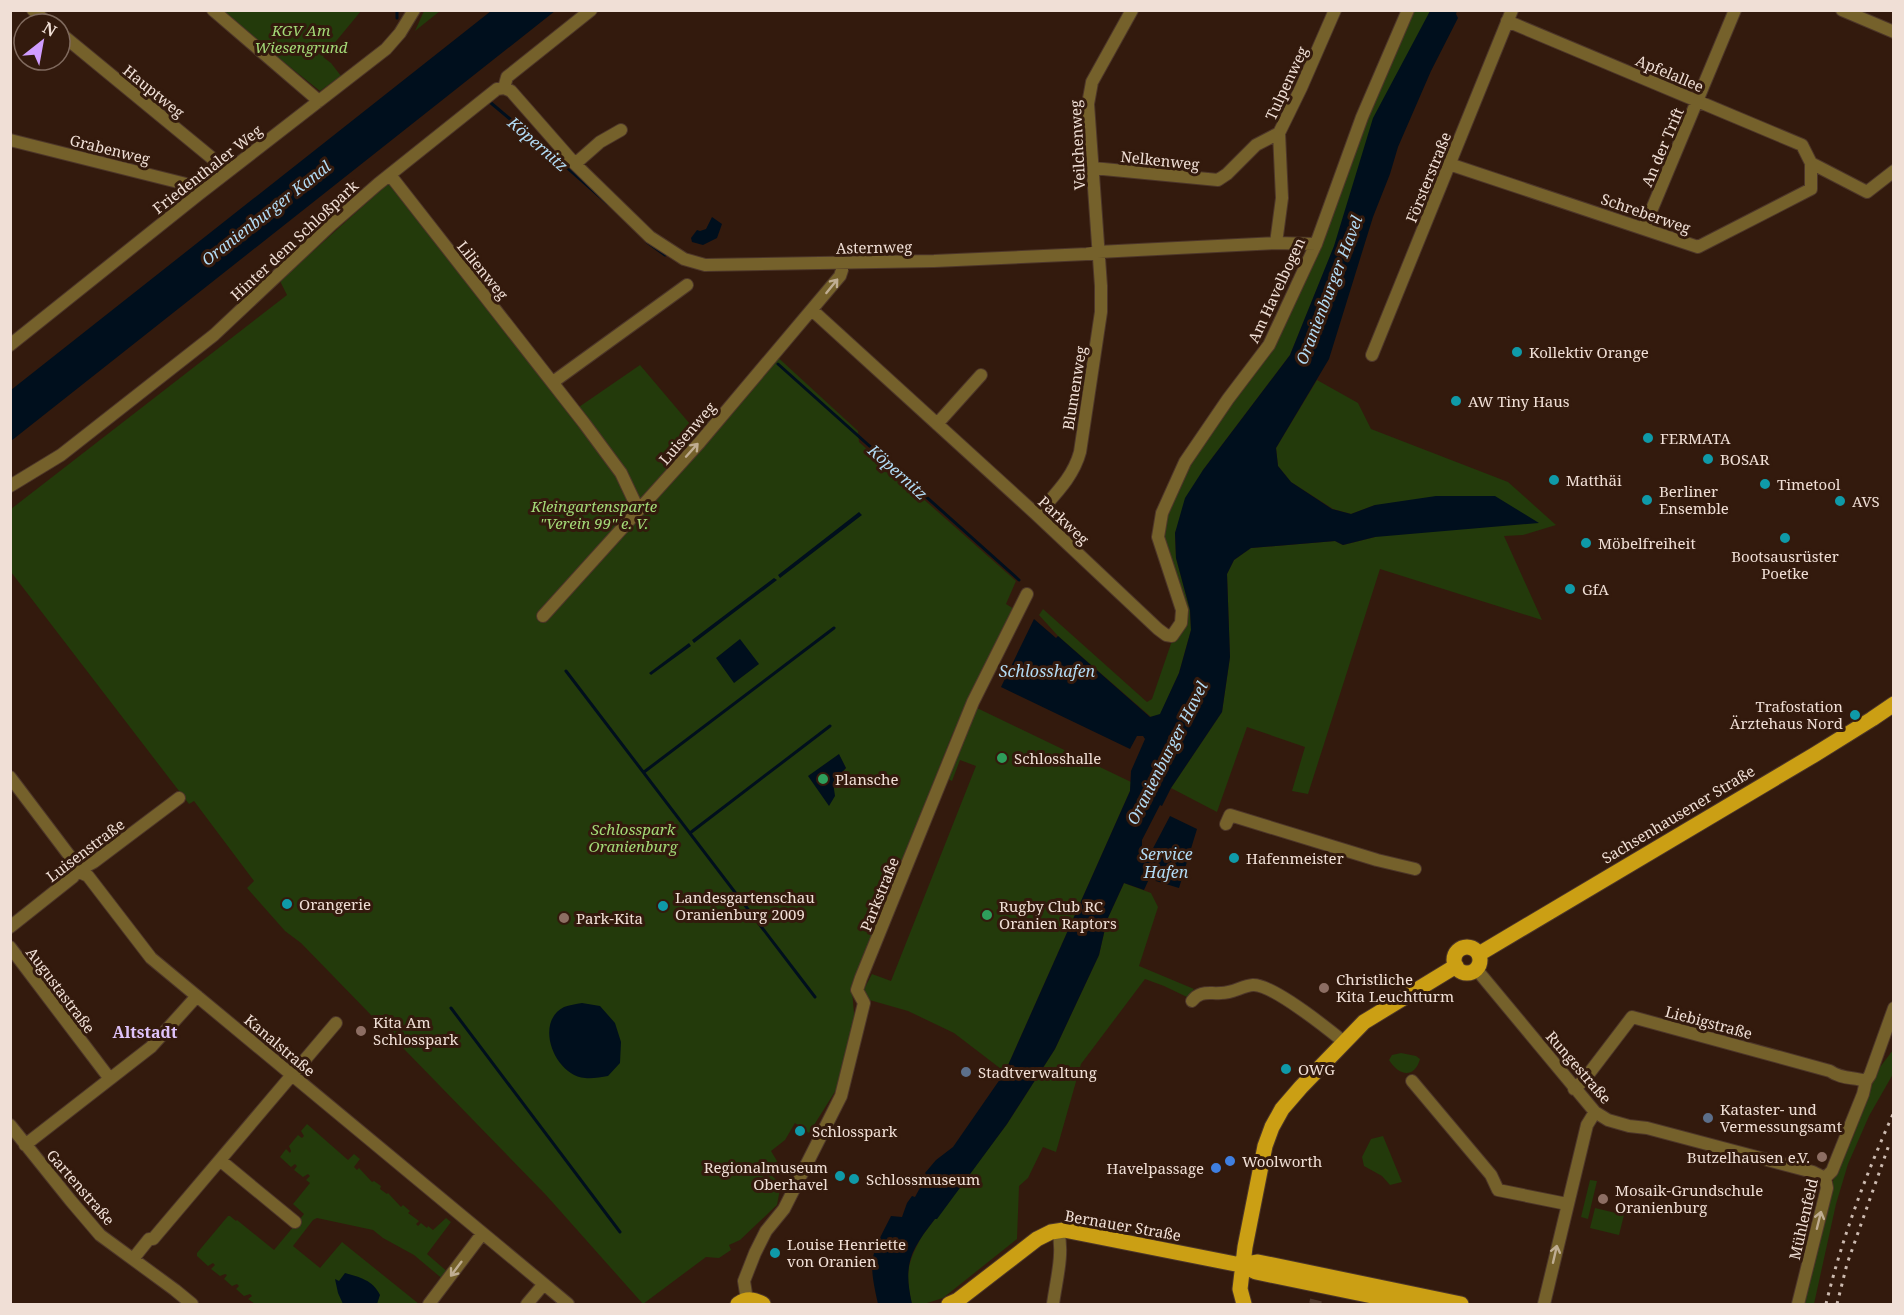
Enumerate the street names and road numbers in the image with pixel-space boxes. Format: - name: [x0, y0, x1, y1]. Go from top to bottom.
- street label: Tulpenweg: [1260, 43, 1312, 123]
- street label: Apfelallee: [1633, 50, 1707, 96]
- street label: Hauptweg: [119, 60, 189, 122]
- street label: Veilchenweg: [1065, 99, 1089, 191]
- street label: An der Trift: [1636, 104, 1688, 190]
- street label: Friedenthaler Weg: [148, 120, 266, 218]
- street label: Grabenweg: [68, 129, 152, 169]
- street label: Försterstraße: [1401, 129, 1455, 225]
- street label: Nelkenweg: [1120, 146, 1200, 174]
- street label: Hinter dem Schloßpark: [226, 175, 362, 304]
- street label: Schreberweg: [1599, 188, 1693, 238]
- street label: Am Havelbogen: [1243, 234, 1309, 346]
- street label: Lilienweg: [453, 236, 513, 304]
- street label: Asternweg: [836, 236, 912, 258]
- street label: Blumenweg: [1057, 345, 1091, 431]
- street label: Luisenweg: [654, 397, 720, 469]
- street label: Parkweg: [1034, 491, 1094, 549]
- street label: Sachsenhausener Straße: [1598, 760, 1758, 868]
- street label: Luisenstraße: [42, 814, 128, 886]
- street label: Parkstraße: [855, 854, 903, 934]
- street label: Augustastraße: [22, 943, 100, 1037]
- street label: Liebigstraße: [1663, 1001, 1755, 1043]
- street label: Kanalstraße: [240, 1009, 320, 1081]
- street label: Rungestraße: [1542, 1026, 1616, 1108]
- street label: Gartenstraße: [43, 1145, 119, 1229]
- street label: Mühlenfeld: [1784, 1176, 1822, 1262]
- street label: Bernauer Straße: [1063, 1205, 1183, 1245]

